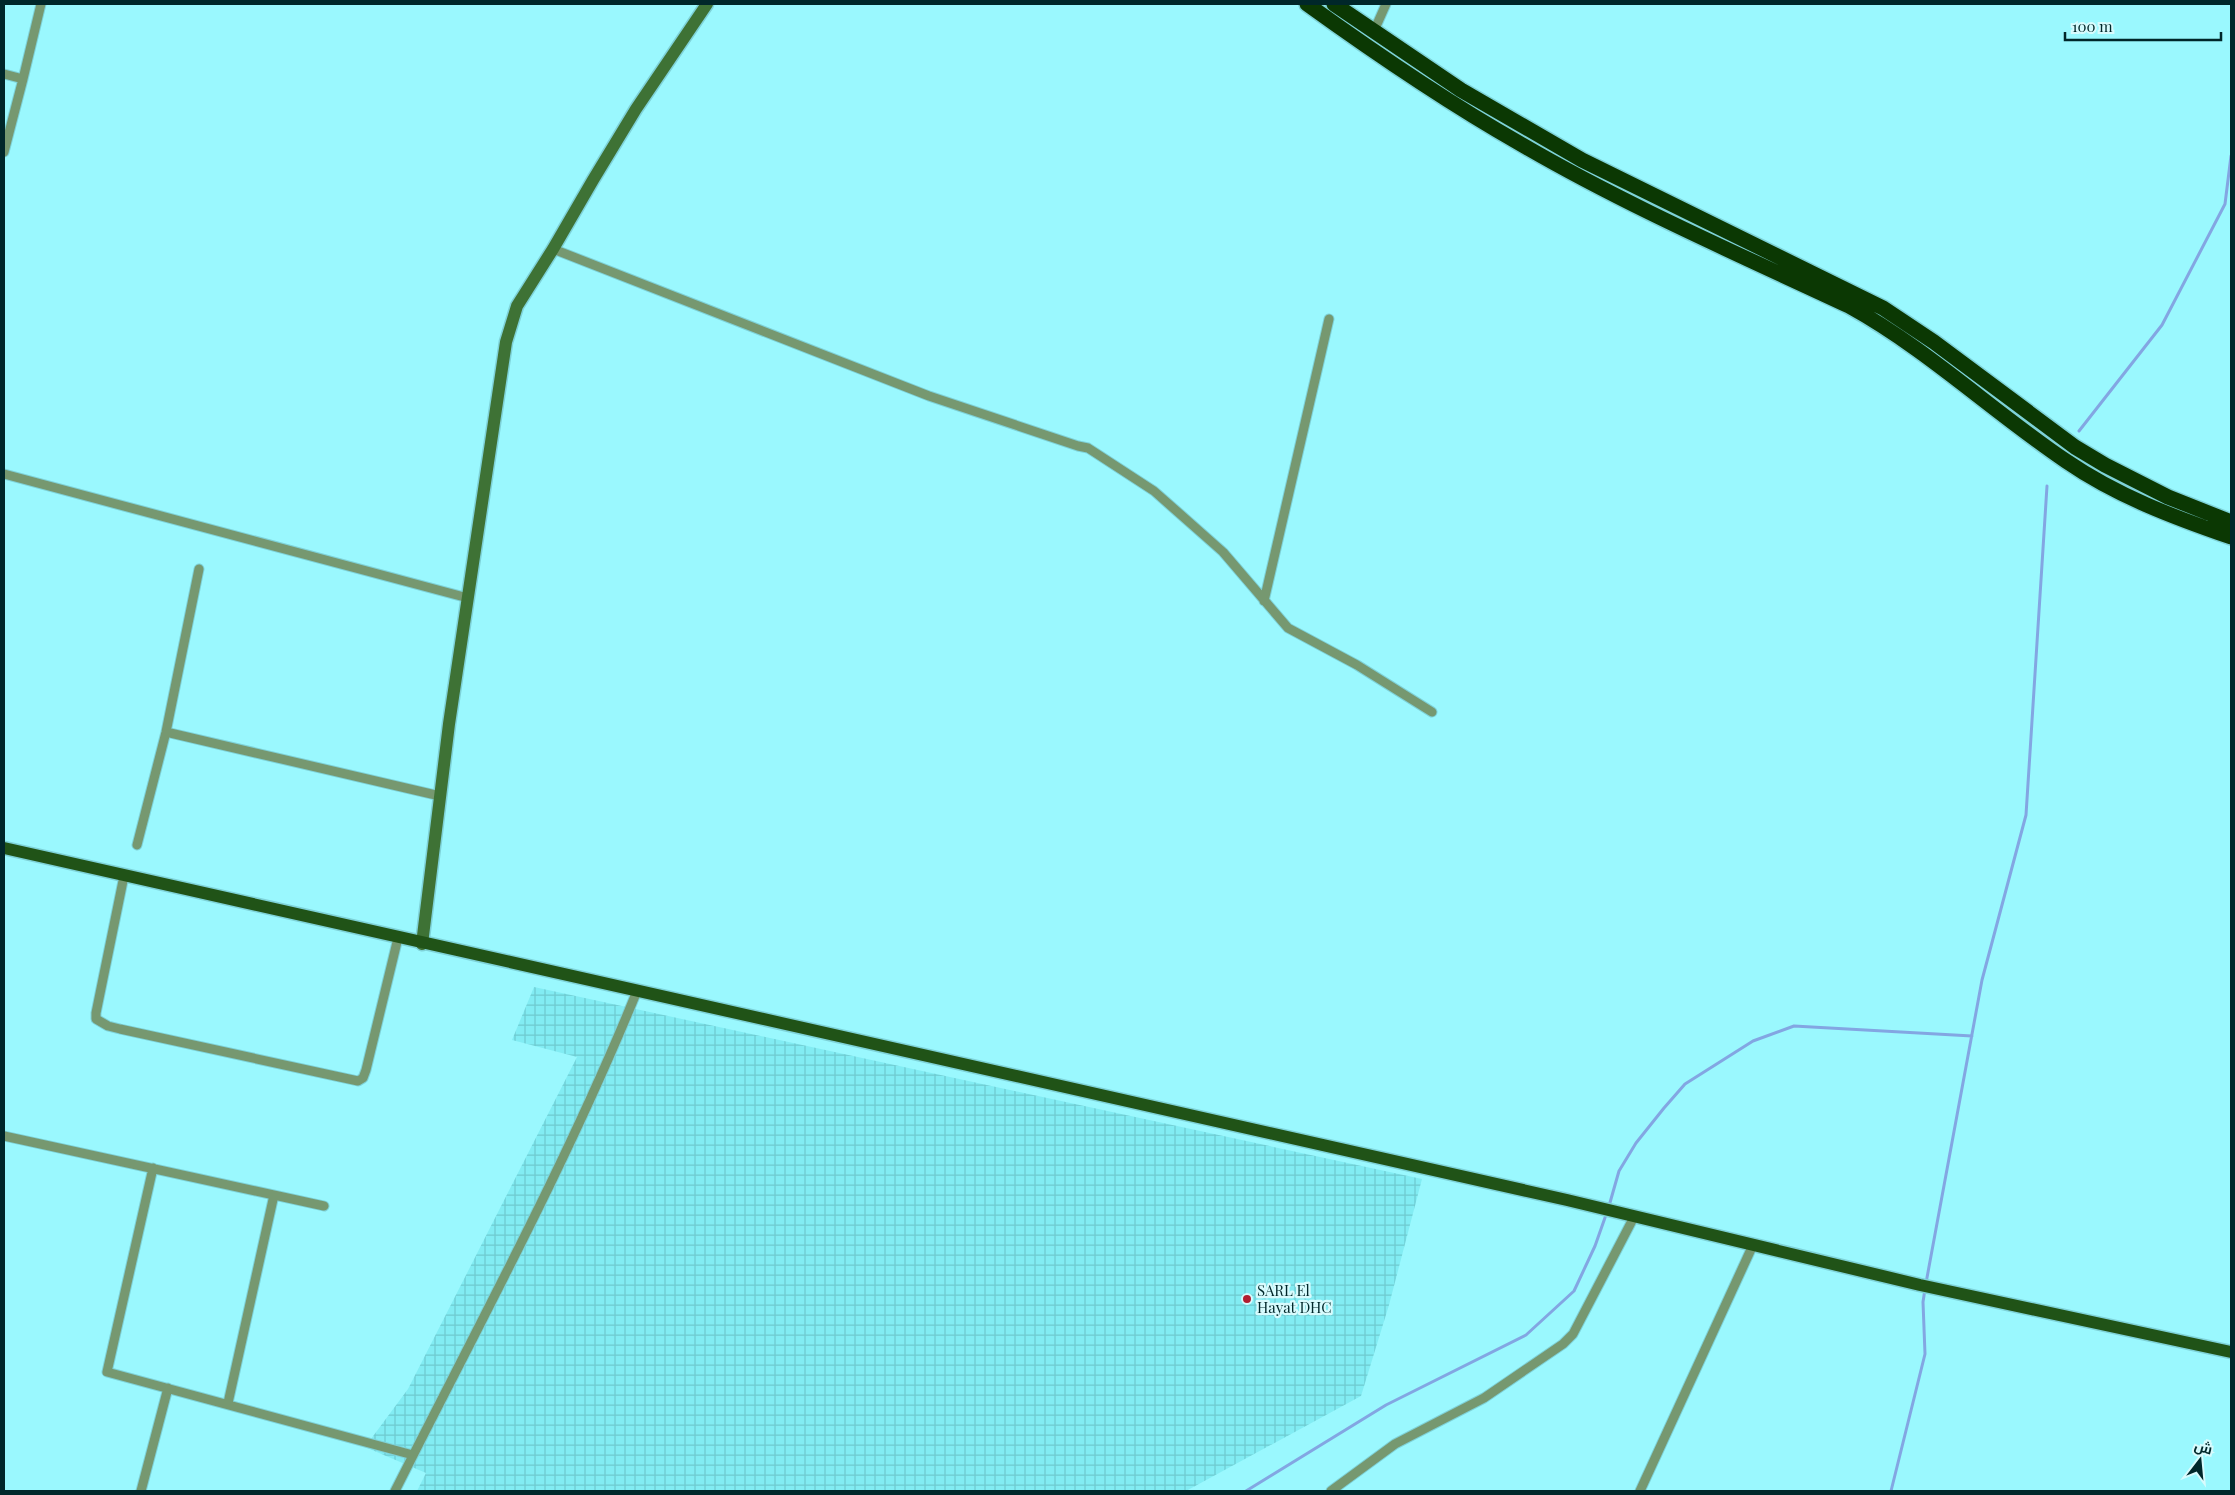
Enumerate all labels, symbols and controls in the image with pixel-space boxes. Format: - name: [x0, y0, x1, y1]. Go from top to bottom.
- scale bar: [2065, 10, 2221, 42]
- text: 100 m: [2072, 16, 2113, 36]
- place label: SARL El Hayat DHC: [1257, 1280, 1332, 1317]
- marker: SARL El Hayat DHC: [1241, 1293, 1253, 1305]
- north arrow: [2175, 1435, 2225, 1485]
- text: ش: [2192, 1435, 2215, 1459]

